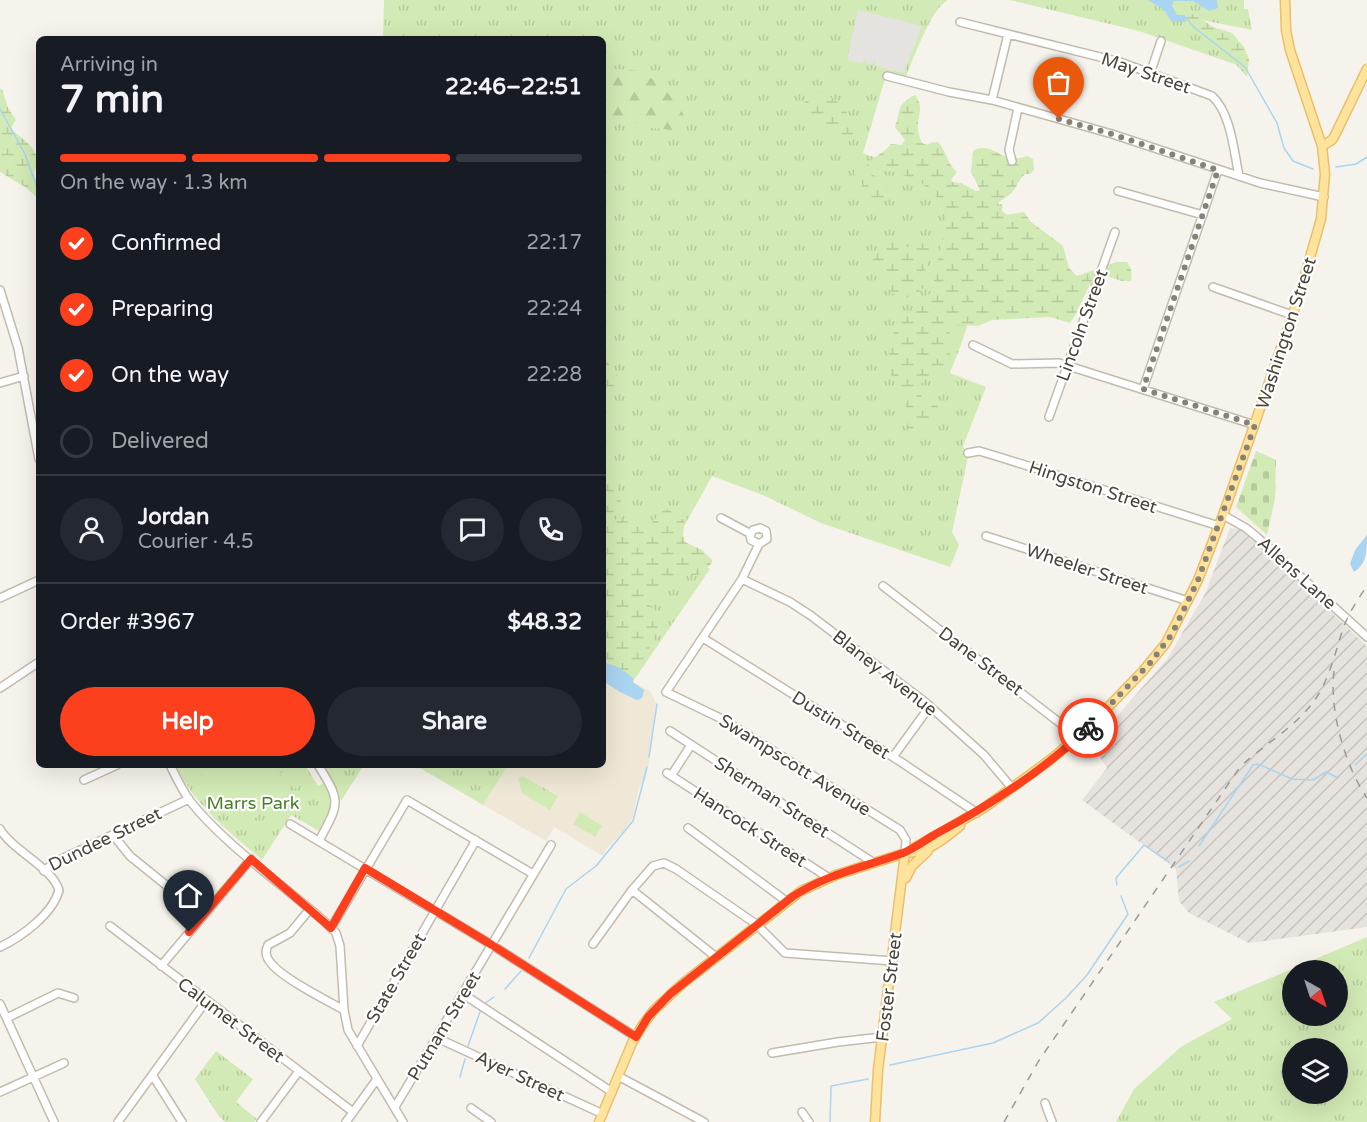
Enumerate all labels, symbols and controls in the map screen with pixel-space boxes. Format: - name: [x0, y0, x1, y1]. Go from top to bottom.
- street label: May Street: [1098, 47, 1194, 99]
- text: Arriving in: [60, 53, 158, 77]
- pin: [1033, 57, 1084, 119]
- icon: bag: [1042, 66, 1075, 99]
- text: 22:46–22:51: [445, 74, 582, 100]
- text: 7 min: [60, 76, 164, 123]
- text: On the way · 1.3 km: [60, 171, 248, 195]
- icon: check: [60, 227, 93, 260]
- text: Confirmed: [111, 230, 221, 256]
- text: 22:17: [527, 231, 582, 255]
- street label: Washington Street: [1251, 254, 1321, 412]
- street label: Lincoln Street: [1052, 266, 1113, 384]
- icon: check: [60, 293, 93, 326]
- text: Preparing: [111, 296, 214, 322]
- text: 22:24: [527, 297, 582, 321]
- icon: check: [60, 359, 93, 392]
- text: On the way: [111, 362, 229, 388]
- text: 22:28: [527, 363, 582, 387]
- text: Delivered: [111, 428, 209, 454]
- street label: Hingston Street: [1026, 456, 1160, 518]
- button: person: [60, 498, 123, 561]
- button: chat: [441, 498, 504, 561]
- button: phone: [519, 498, 582, 561]
- text: Jordan: [138, 504, 209, 530]
- text: Courier · 4.5: [138, 530, 253, 554]
- street label: Allens Lane: [1253, 532, 1341, 614]
- street label: Wheeler Street: [1023, 539, 1151, 599]
- text: Order #3967: [60, 609, 195, 635]
- text: $48.32: [507, 609, 582, 635]
- street label: Dane Street: [934, 622, 1028, 700]
- street label: Blaney Avenue: [828, 625, 942, 721]
- street label: Dustin Street: [788, 686, 894, 764]
- button: Help: [60, 687, 315, 756]
- button: Share: [327, 687, 582, 756]
- courier: [1058, 698, 1118, 758]
- street label: Swampscott Avenue: [715, 709, 875, 821]
- icon: bike: [1072, 712, 1105, 745]
- street label: Sherman Street: [710, 752, 834, 842]
- street label: Hancock Street: [689, 782, 811, 872]
- park label: Marrs Park: [206, 792, 300, 814]
- street label: Dundee Street: [45, 802, 165, 876]
- pin: [163, 870, 214, 932]
- icon: home: [172, 879, 205, 912]
- street label: State Street: [361, 929, 431, 1027]
- street label: Foster Street: [871, 931, 907, 1043]
- north arrow: [1282, 960, 1348, 1026]
- map controls: [1282, 960, 1348, 1104]
- street label: Putnam Street: [403, 967, 485, 1085]
- street label: Calumet Street: [173, 973, 289, 1067]
- button: layers: [1282, 1038, 1348, 1104]
- street label: Ayer Street: [472, 1046, 568, 1106]

